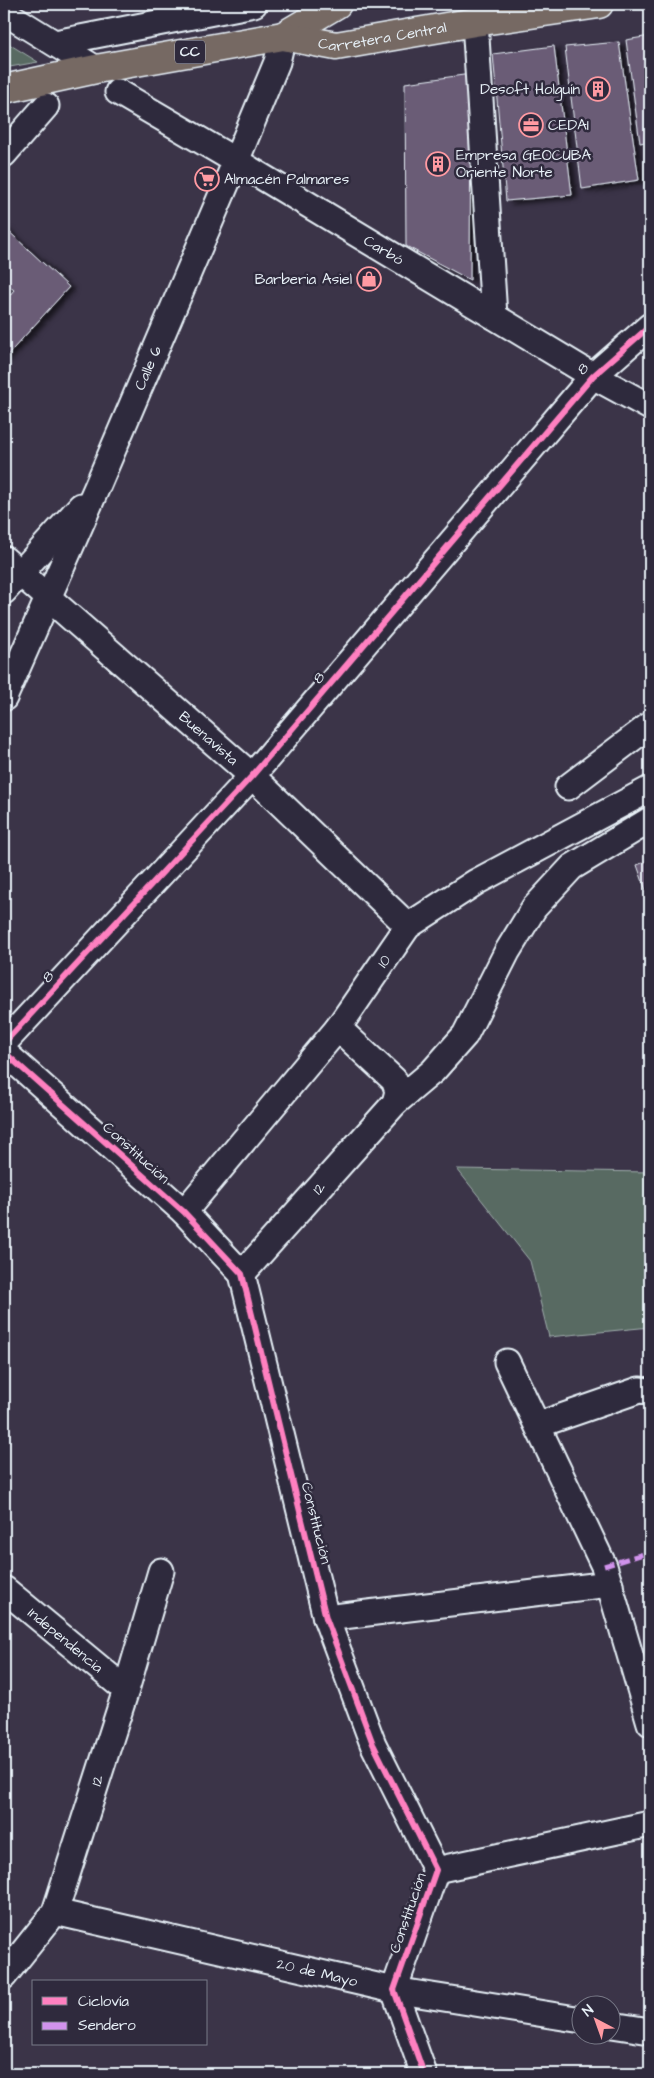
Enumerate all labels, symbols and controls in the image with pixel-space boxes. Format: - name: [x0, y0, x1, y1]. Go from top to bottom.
- street label: Carretera Central: [317, 17, 448, 56]
- road number: CC: [175, 41, 205, 64]
- building icon: Desoft Holguín: [585, 76, 611, 102]
- place label: Desoft Holguín: [480, 79, 580, 101]
- office icon: CEDAI: [518, 112, 544, 138]
- place label: CEDAI: [548, 115, 589, 136]
- place label: Empresa GEOCUBA Oriente Norte: [456, 145, 591, 183]
- building icon: Empresa GEOCUBA Oriente Norte: [425, 151, 451, 177]
- supermarket icon: Almacén Palmares: [194, 166, 220, 192]
- place label: Almacén Palmares: [224, 169, 350, 190]
- street label: Carbó: [360, 230, 408, 270]
- shop icon: Barberia Asiel: [356, 266, 382, 292]
- place label: Barberia Asiel: [255, 269, 352, 290]
- street label: Calle 6: [129, 342, 167, 393]
- street label: 8: [572, 358, 594, 380]
- street label: 8: [308, 667, 330, 688]
- street label: Buenavista: [174, 706, 243, 770]
- street label: 10: [372, 950, 396, 972]
- street label: 8: [37, 966, 59, 988]
- street label: Constitución: [98, 1117, 175, 1189]
- street label: 12: [307, 1177, 330, 1199]
- street label: Constitución: [296, 1480, 336, 1567]
- street label: Independencia: [23, 1602, 108, 1678]
- street label: 12: [85, 1772, 109, 1789]
- street label: Constitución: [384, 1869, 432, 1956]
- street label: 20 de Mayo: [275, 1953, 360, 1992]
- legend: [32, 1980, 208, 2046]
- text: Ciclovía: [78, 1991, 129, 2012]
- north arrow: [572, 1996, 622, 2046]
- text: N: [578, 2000, 598, 2021]
- text: Sendero: [78, 2015, 136, 2036]

